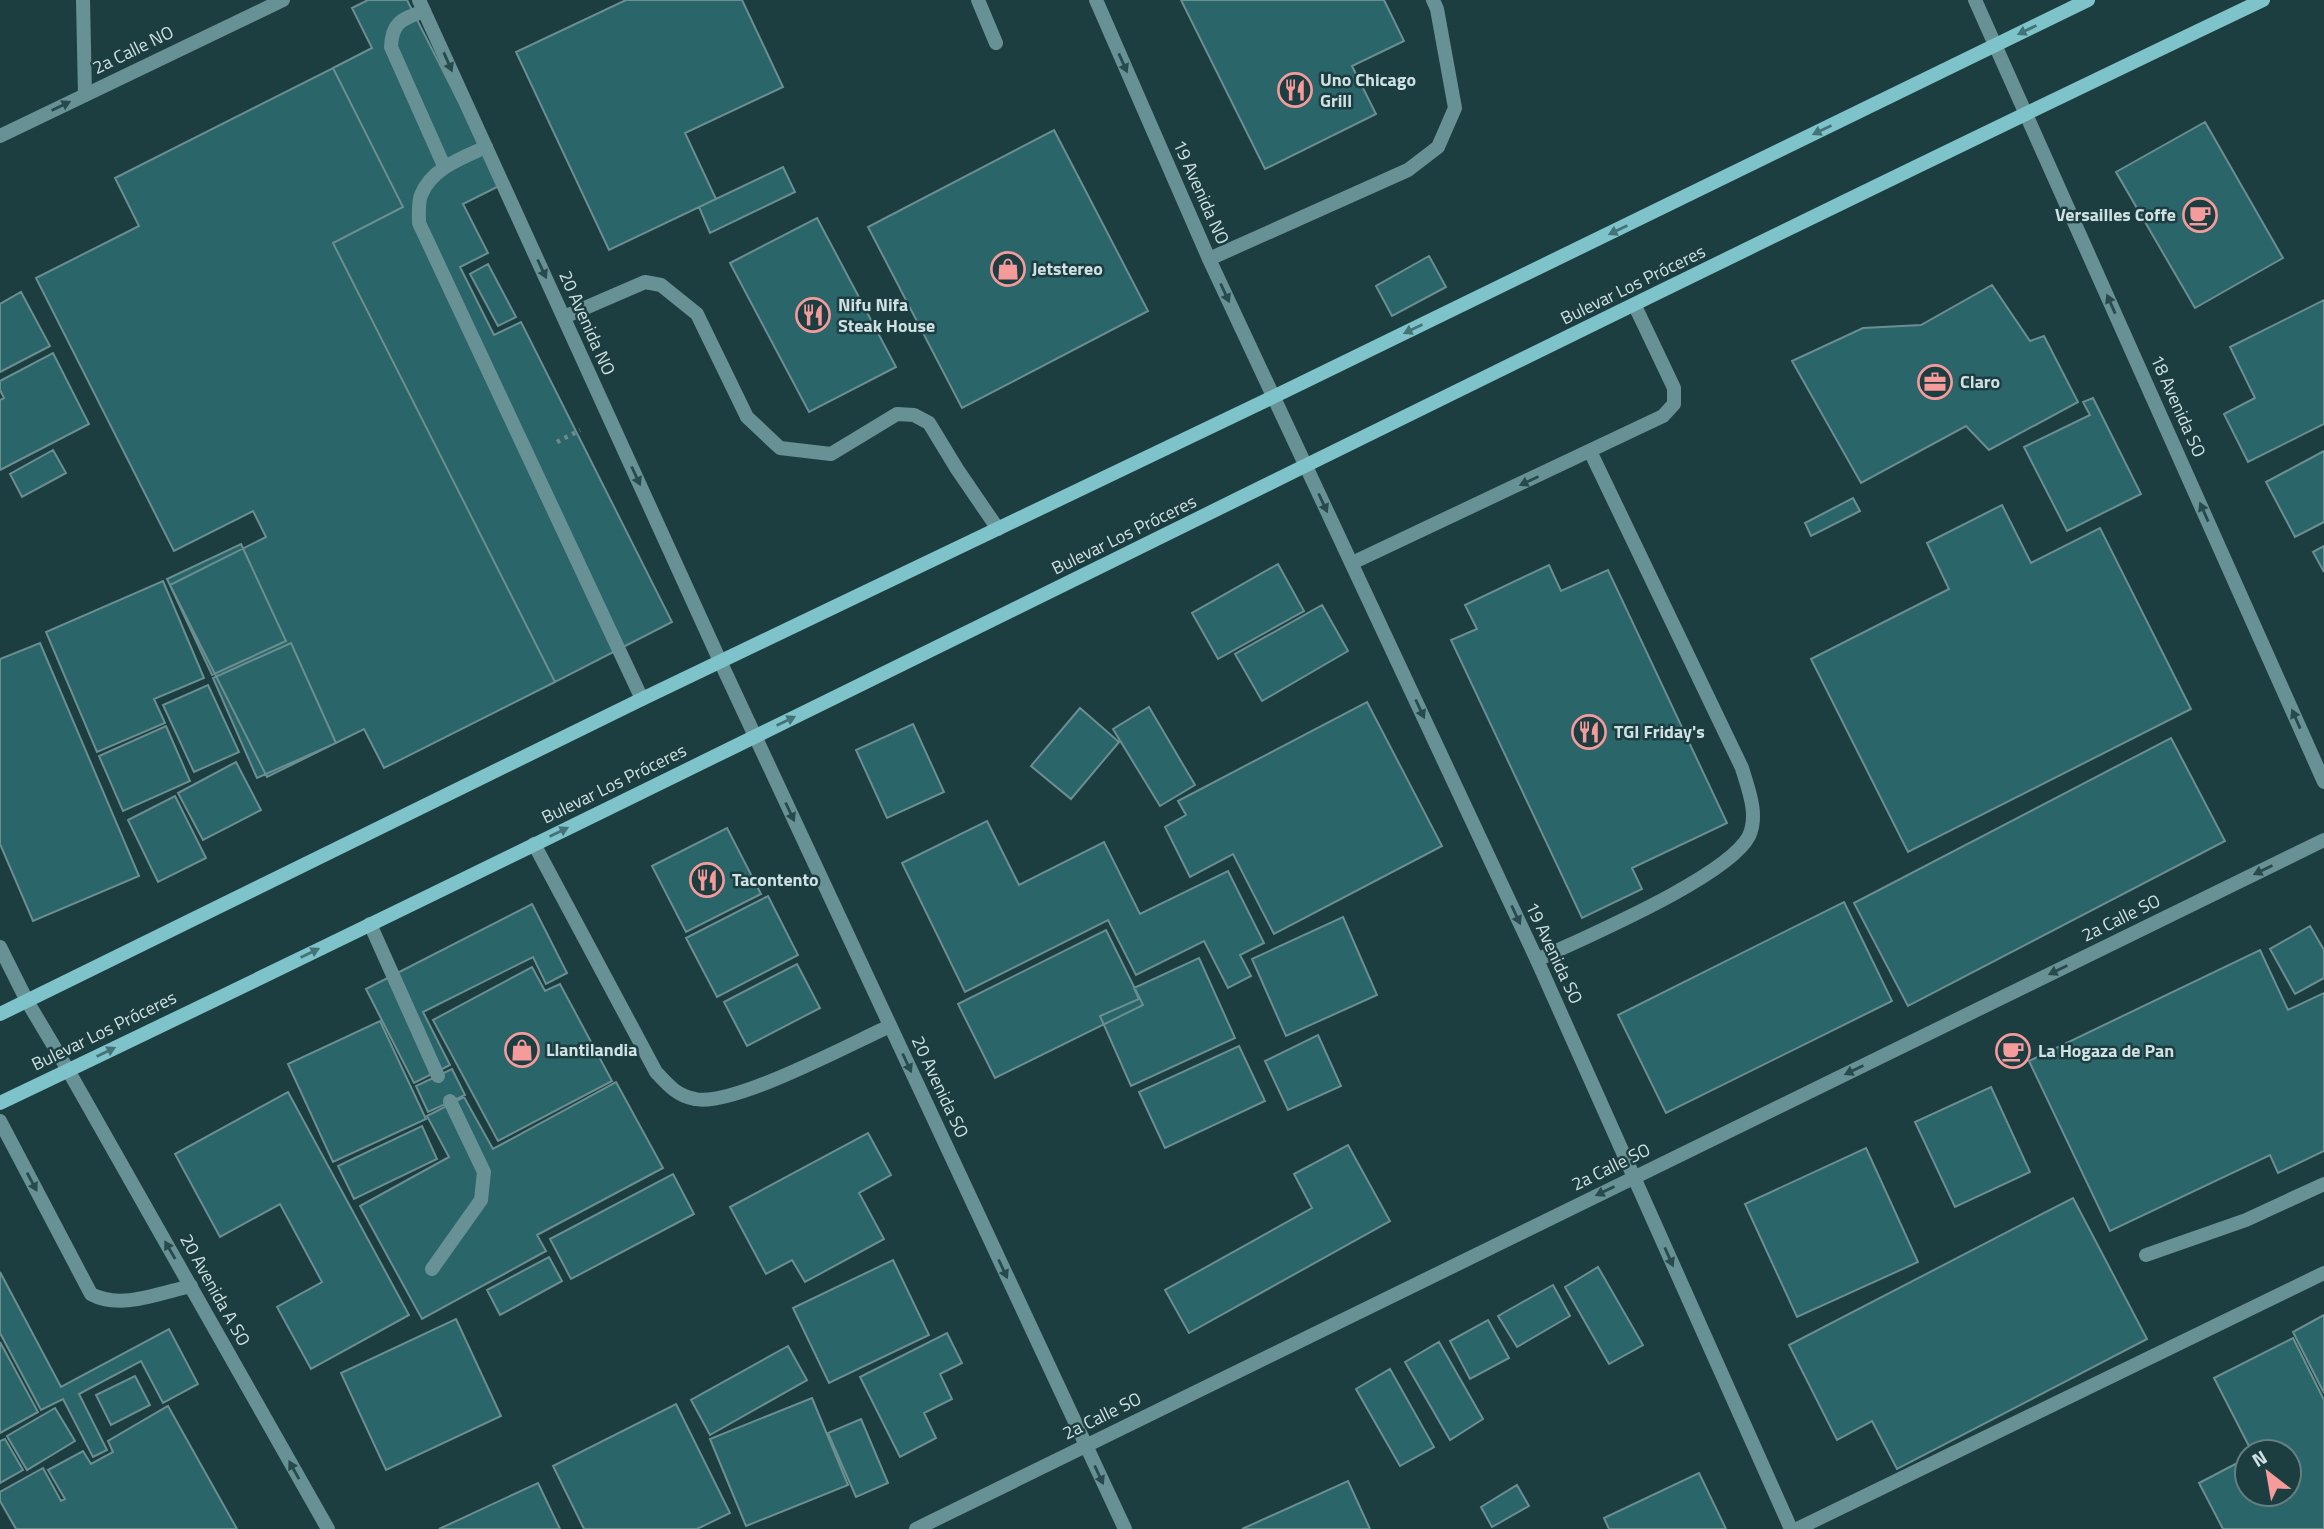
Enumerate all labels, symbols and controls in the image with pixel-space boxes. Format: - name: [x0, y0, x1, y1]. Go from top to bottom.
- street label: 2a Calle NO: [88, 18, 178, 81]
- one-way arrow: [2017, 25, 2037, 36]
- one-way arrow: [442, 52, 454, 72]
- one-way arrow: [1118, 52, 1129, 73]
- place label: Uno Chicago Grill: [1320, 66, 1416, 114]
- restaurant icon: Uno Chicago Grill: [1276, 71, 1314, 109]
- one-way arrow: [51, 100, 72, 111]
- one-way arrow: [1812, 124, 1832, 136]
- street label: 19 Avenida NO: [1166, 135, 1237, 249]
- cafe icon: Versailles Coffe: [2181, 196, 2219, 234]
- place label: Versailles Coffe: [2055, 201, 2176, 228]
- one-way arrow: [1607, 224, 1628, 235]
- street label: Bulevar Los Próceres: [1556, 238, 1710, 331]
- shop icon: Jetstereo: [989, 250, 1027, 288]
- place label: Jetstereo: [1032, 255, 1103, 282]
- one-way arrow: [536, 259, 548, 279]
- street label: 20 Avenida NO: [552, 266, 623, 380]
- one-way arrow: [1219, 283, 1231, 303]
- place label: Nifu Nifa Steak House: [838, 291, 935, 339]
- one-way arrow: [2105, 294, 2117, 314]
- restaurant icon: Nifu Nifa Steak House: [794, 296, 832, 334]
- one-way arrow: [1403, 323, 1423, 335]
- street label: 18 Avenida SO: [2144, 350, 2213, 461]
- office icon: Claro: [1916, 363, 1954, 401]
- place label: Claro: [1960, 368, 2000, 395]
- one-way arrow: [630, 466, 642, 486]
- one-way arrow: [1518, 475, 1539, 486]
- street label: Bulevar Los Próceres: [1047, 488, 1201, 581]
- one-way arrow: [1318, 493, 1329, 513]
- one-way arrow: [2198, 501, 2209, 522]
- one-way arrow: [1414, 699, 1426, 719]
- one-way arrow: [2290, 709, 2301, 730]
- restaurant icon: TGI Friday's: [1570, 713, 1608, 751]
- one-way arrow: [776, 716, 796, 727]
- place label: TGI Friday's: [1614, 718, 1705, 745]
- street label: Bulevar Los Próceres: [537, 737, 691, 830]
- one-way arrow: [785, 802, 796, 822]
- one-way arrow: [549, 826, 569, 837]
- restaurant icon: Tacontento: [688, 861, 726, 899]
- one-way arrow: [2253, 865, 2273, 876]
- place label: Tacontento: [732, 866, 819, 893]
- street label: 2a Calle SO: [2077, 887, 2165, 948]
- street label: 19 Avenida SO: [1519, 897, 1590, 1008]
- one-way arrow: [1510, 905, 1522, 925]
- one-way arrow: [300, 947, 320, 958]
- one-way arrow: [2048, 965, 2068, 976]
- street label: Bulevar Los Próceres: [27, 984, 181, 1077]
- shop icon: Llantilandia: [503, 1031, 541, 1069]
- street label: 20 Avenida SO: [905, 1031, 976, 1142]
- cafe icon: La Hogaza de Pan: [1994, 1032, 2032, 1070]
- place label: Llantilandia: [546, 1036, 637, 1063]
- place label: La Hogaza de Pan: [2038, 1037, 2174, 1064]
- one-way arrow: [96, 1046, 116, 1058]
- one-way arrow: [901, 1053, 913, 1073]
- one-way arrow: [1844, 1064, 1864, 1076]
- street label: 2a Calle SO: [1567, 1136, 1655, 1197]
- one-way arrow: [26, 1172, 37, 1192]
- one-way arrow: [1595, 1186, 1615, 1197]
- street label: 20 Avenida A SO: [173, 1229, 257, 1351]
- one-way arrow: [164, 1240, 176, 1260]
- one-way arrow: [1663, 1247, 1675, 1267]
- one-way arrow: [997, 1259, 1009, 1279]
- street label: 2a Calle SO: [1058, 1385, 1146, 1446]
- north arrow: [2233, 1438, 2303, 1508]
- text: N: [2246, 1442, 2272, 1474]
- one-way arrow: [288, 1460, 300, 1479]
- one-way arrow: [1094, 1465, 1105, 1485]

